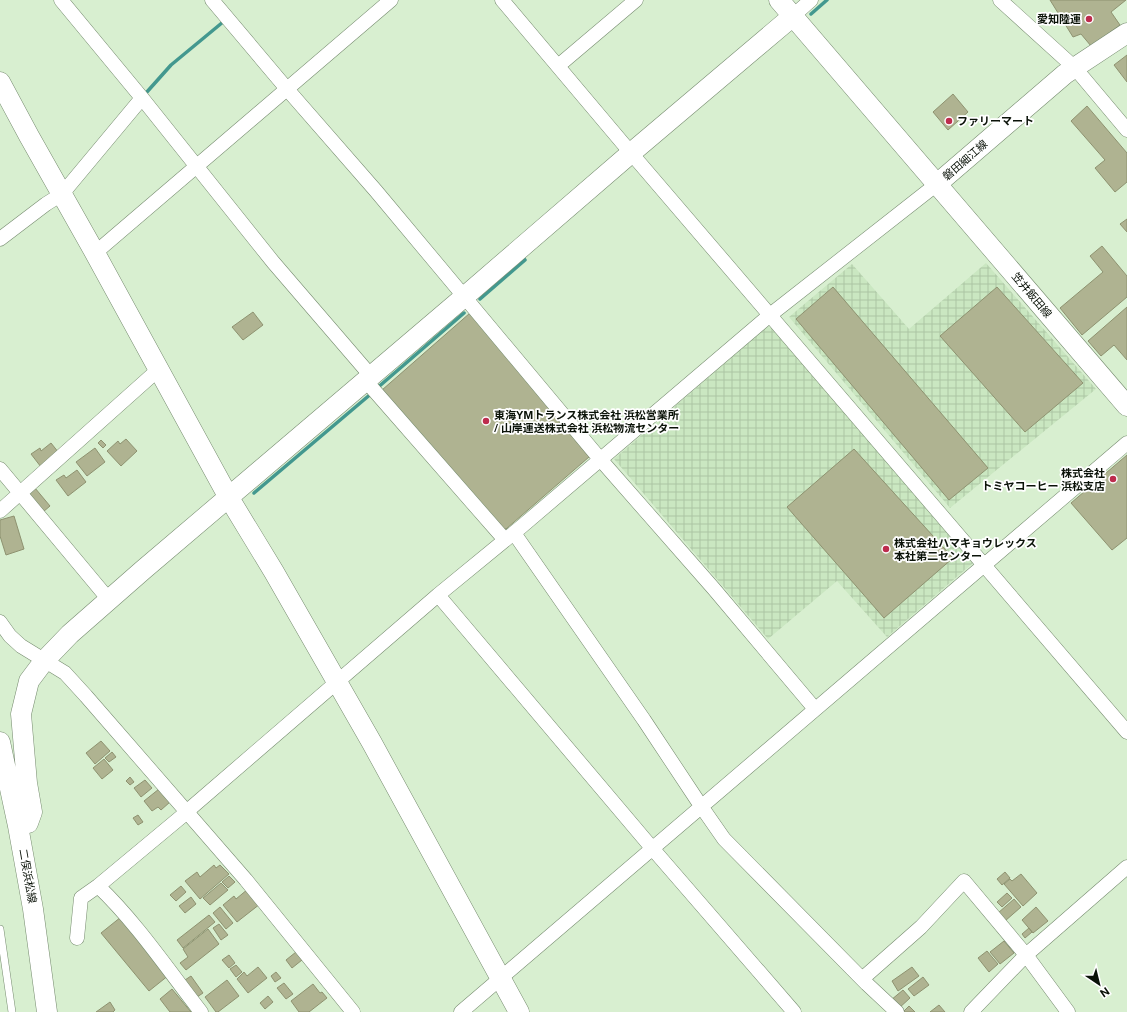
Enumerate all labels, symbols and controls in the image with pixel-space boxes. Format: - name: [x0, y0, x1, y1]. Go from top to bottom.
- place label: 愛知陸運: [1037, 13, 1081, 25]
- marker: 愛知陸運: [1084, 14, 1094, 24]
- place label: ファリーマート: [957, 115, 1034, 127]
- marker: ファリーマート: [944, 116, 954, 126]
- street label: 磐田細江線: [940, 137, 990, 183]
- street label: 笠井飯田線: [1010, 270, 1054, 320]
- place label: 東海YMトランス株式会社 浜松営業所 / 山岸運送株式会社 浜松物流センター: [494, 409, 679, 434]
- marker: 東海YMトランス株式会社 浜松営業所 / 山岸運送株式会社 浜松物流センター: [481, 416, 491, 426]
- place label: 株式会社 トミヤコーヒー 浜松支店: [982, 467, 1105, 492]
- marker: 株式会社 トミヤコーヒー 浜松支店: [1108, 474, 1118, 484]
- place label: 株式会社ハマキョウレックス 本社第二センター: [894, 537, 1037, 562]
- marker: 株式会社ハマキョウレックス 本社第二センター: [881, 544, 891, 554]
- street label: 二俣浜松線: [17, 848, 39, 904]
- north arrow: [1079, 964, 1119, 1004]
- text: N: [1098, 985, 1112, 1000]

